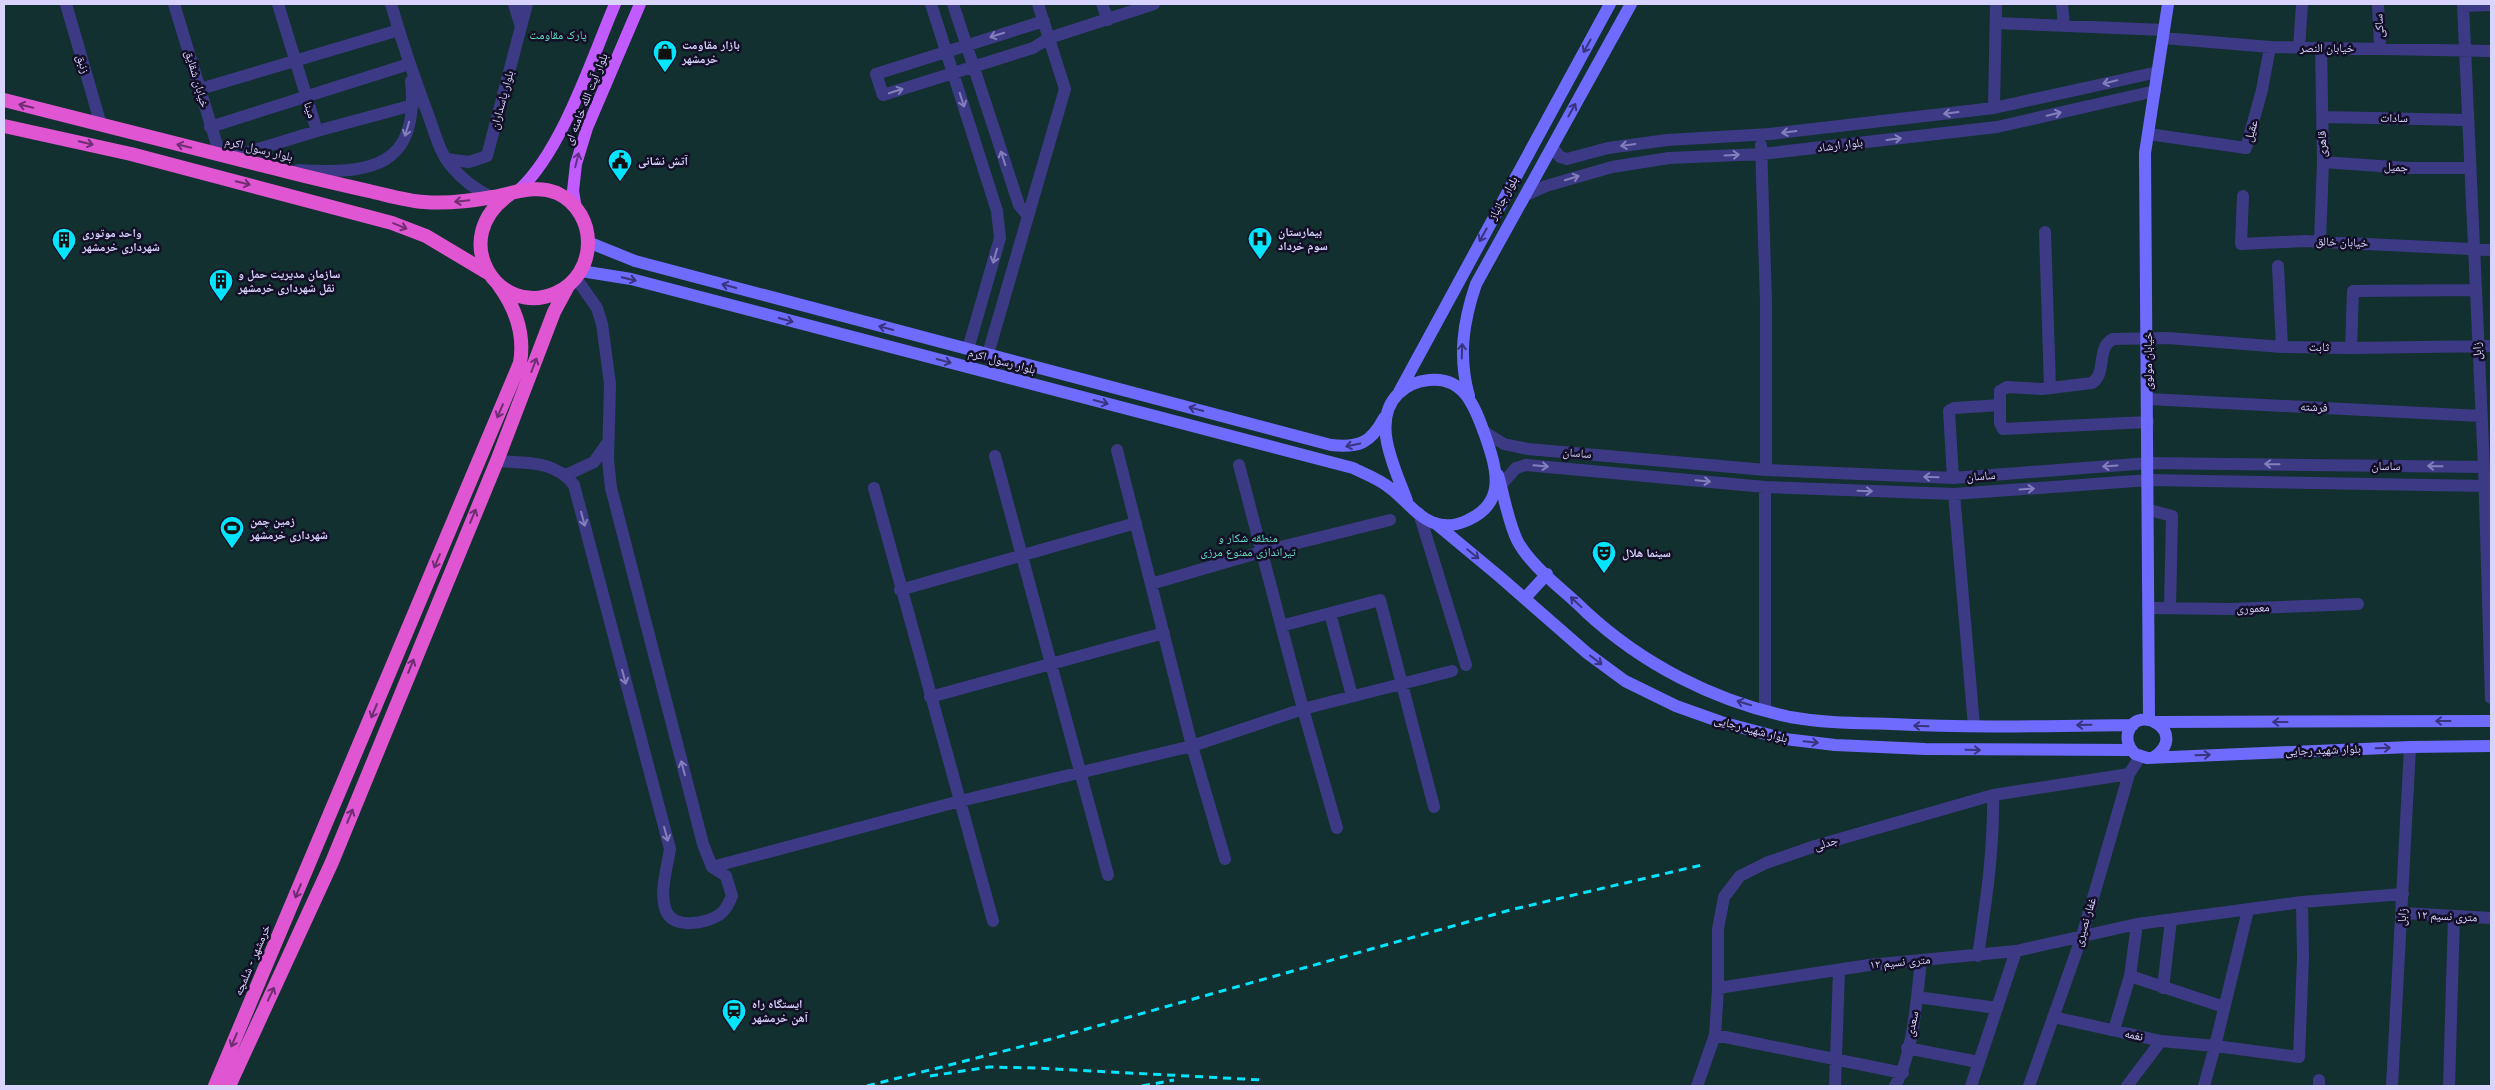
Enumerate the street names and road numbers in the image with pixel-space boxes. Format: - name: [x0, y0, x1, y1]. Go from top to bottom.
- street label: ساکی: [2371, 13, 2387, 38]
- street label: خیابان النصر: [2299, 41, 2355, 55]
- street label: خیابان شقایق: [182, 49, 212, 110]
- street label: بلوار آیت الله خامنه ای: [561, 51, 611, 147]
- street label: زنبق: [73, 53, 92, 76]
- street label: بلوار پاسداران: [487, 69, 517, 131]
- street label: مینا: [301, 100, 319, 120]
- street label: سادات: [2380, 111, 2408, 125]
- street label: عقیل: [2241, 118, 2261, 144]
- street label: قاهری: [2315, 131, 2329, 157]
- street label: بلوار رسول اکرم: [223, 134, 294, 165]
- street label: بلوار ارشاد: [1816, 135, 1864, 155]
- street label: جمیل: [2384, 159, 2409, 175]
- street label: بلوار جانباز: [1485, 174, 1521, 223]
- street label: خیابان خالق: [2316, 234, 2369, 250]
- street label: خیابان مولوی: [2141, 332, 2155, 390]
- street label: ثابت: [2309, 340, 2330, 355]
- street label: زابل: [2470, 341, 2485, 360]
- street label: بلوار رسول اکرم: [966, 345, 1037, 378]
- street label: فرشته: [2300, 399, 2328, 415]
- street label: ساسان: [1562, 445, 1592, 461]
- street label: ساسان: [2371, 459, 2401, 473]
- street label: ساسان: [1966, 468, 1996, 484]
- street label: معموری: [2236, 600, 2270, 616]
- street label: بلوار شهید رجایی: [1713, 712, 1789, 746]
- street label: بلوار شهید رجایی: [2285, 742, 2361, 759]
- street label: جدلی: [1812, 833, 1840, 853]
- street label: غفار نصیری: [2071, 896, 2099, 948]
- street label: زابل: [2395, 907, 2410, 926]
- street label: ۱۲ متری نسیم: [2416, 907, 2478, 926]
- street label: خرمشهر - شلمچه: [231, 922, 273, 998]
- street label: ۱۲ متری نسیم: [1869, 952, 1931, 973]
- street label: سعدی: [1903, 1010, 1921, 1038]
- street label: نغمه: [2123, 1026, 2145, 1044]

